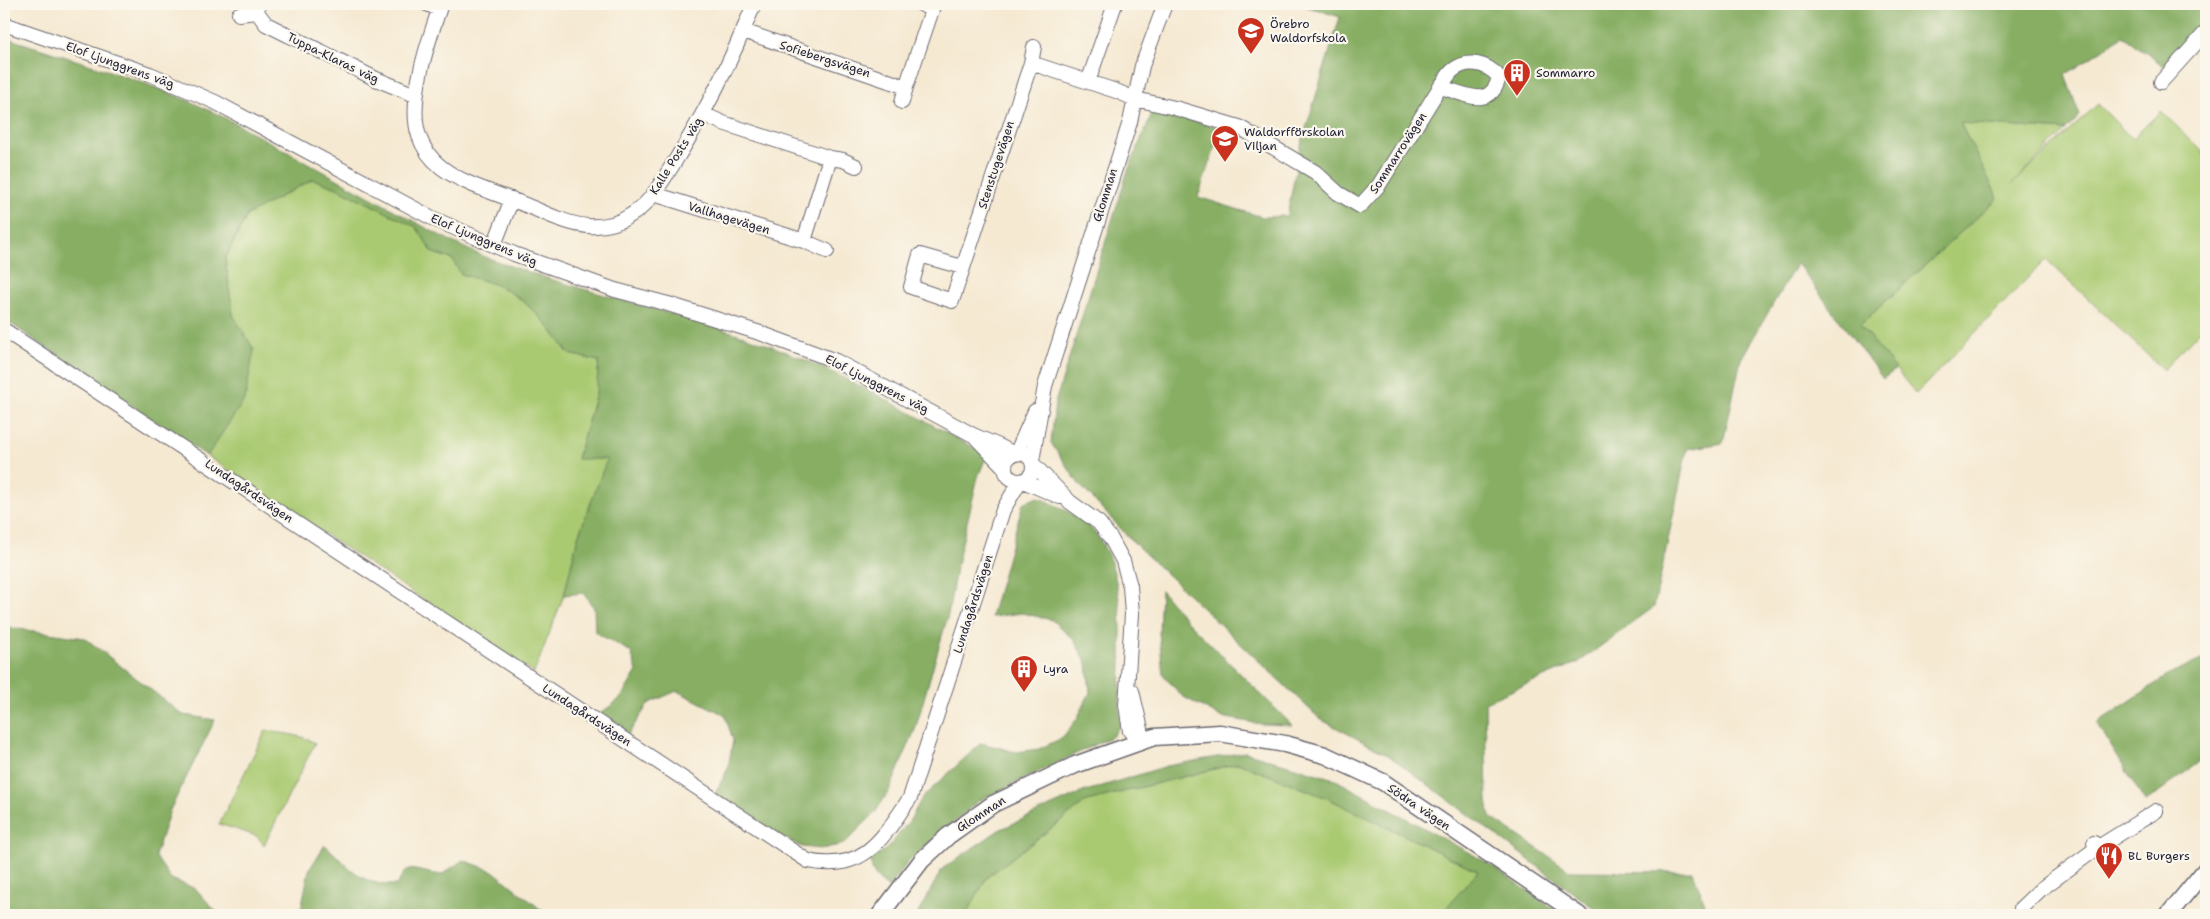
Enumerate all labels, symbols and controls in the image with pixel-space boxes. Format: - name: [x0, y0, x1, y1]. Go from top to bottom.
- school or university icon: Örebro Waldorfskola: [1236, 16, 1266, 55]
- place label: Örebro Waldorfskola: [1270, 16, 1347, 46]
- street label: Tuppa-Klaras väg: [284, 29, 382, 87]
- street label: Sofiebergsvägen: [777, 37, 873, 81]
- street label: Elof Ljunggrens väg: [64, 38, 176, 92]
- building icon: Sommarro: [1502, 58, 1532, 97]
- place label: Sommarro: [1536, 65, 1595, 81]
- street label: Sommarrovägen: [1366, 109, 1430, 197]
- street label: Kalle Posts väg: [646, 114, 706, 198]
- street label: Stenstugevägen: [974, 119, 1018, 211]
- school or university icon: Waldorfförskolan Viljan: [1210, 124, 1240, 163]
- place label: Waldorfförskolan Viljan: [1244, 124, 1344, 154]
- street label: Glomman: [1089, 166, 1121, 224]
- street label: Vallhagevägen: [686, 198, 772, 238]
- street label: Elof Ljunggrens väg: [428, 210, 540, 270]
- street label: Elof Ljunggrens väg: [822, 351, 932, 417]
- street label: Lundagårdsvägen: [202, 456, 296, 526]
- street label: Lundagårdsvägen: [949, 553, 997, 655]
- building icon: Lyra: [1009, 654, 1039, 693]
- place label: Lyra: [1043, 661, 1069, 677]
- street label: Lundagårdsvägen: [539, 680, 635, 750]
- street label: Södra vägen: [1384, 780, 1454, 834]
- street label: Glomman: [954, 792, 1008, 836]
- restaurant icon: BL Burgers: [2094, 841, 2124, 880]
- place label: BL Burgers: [2128, 848, 2190, 864]

